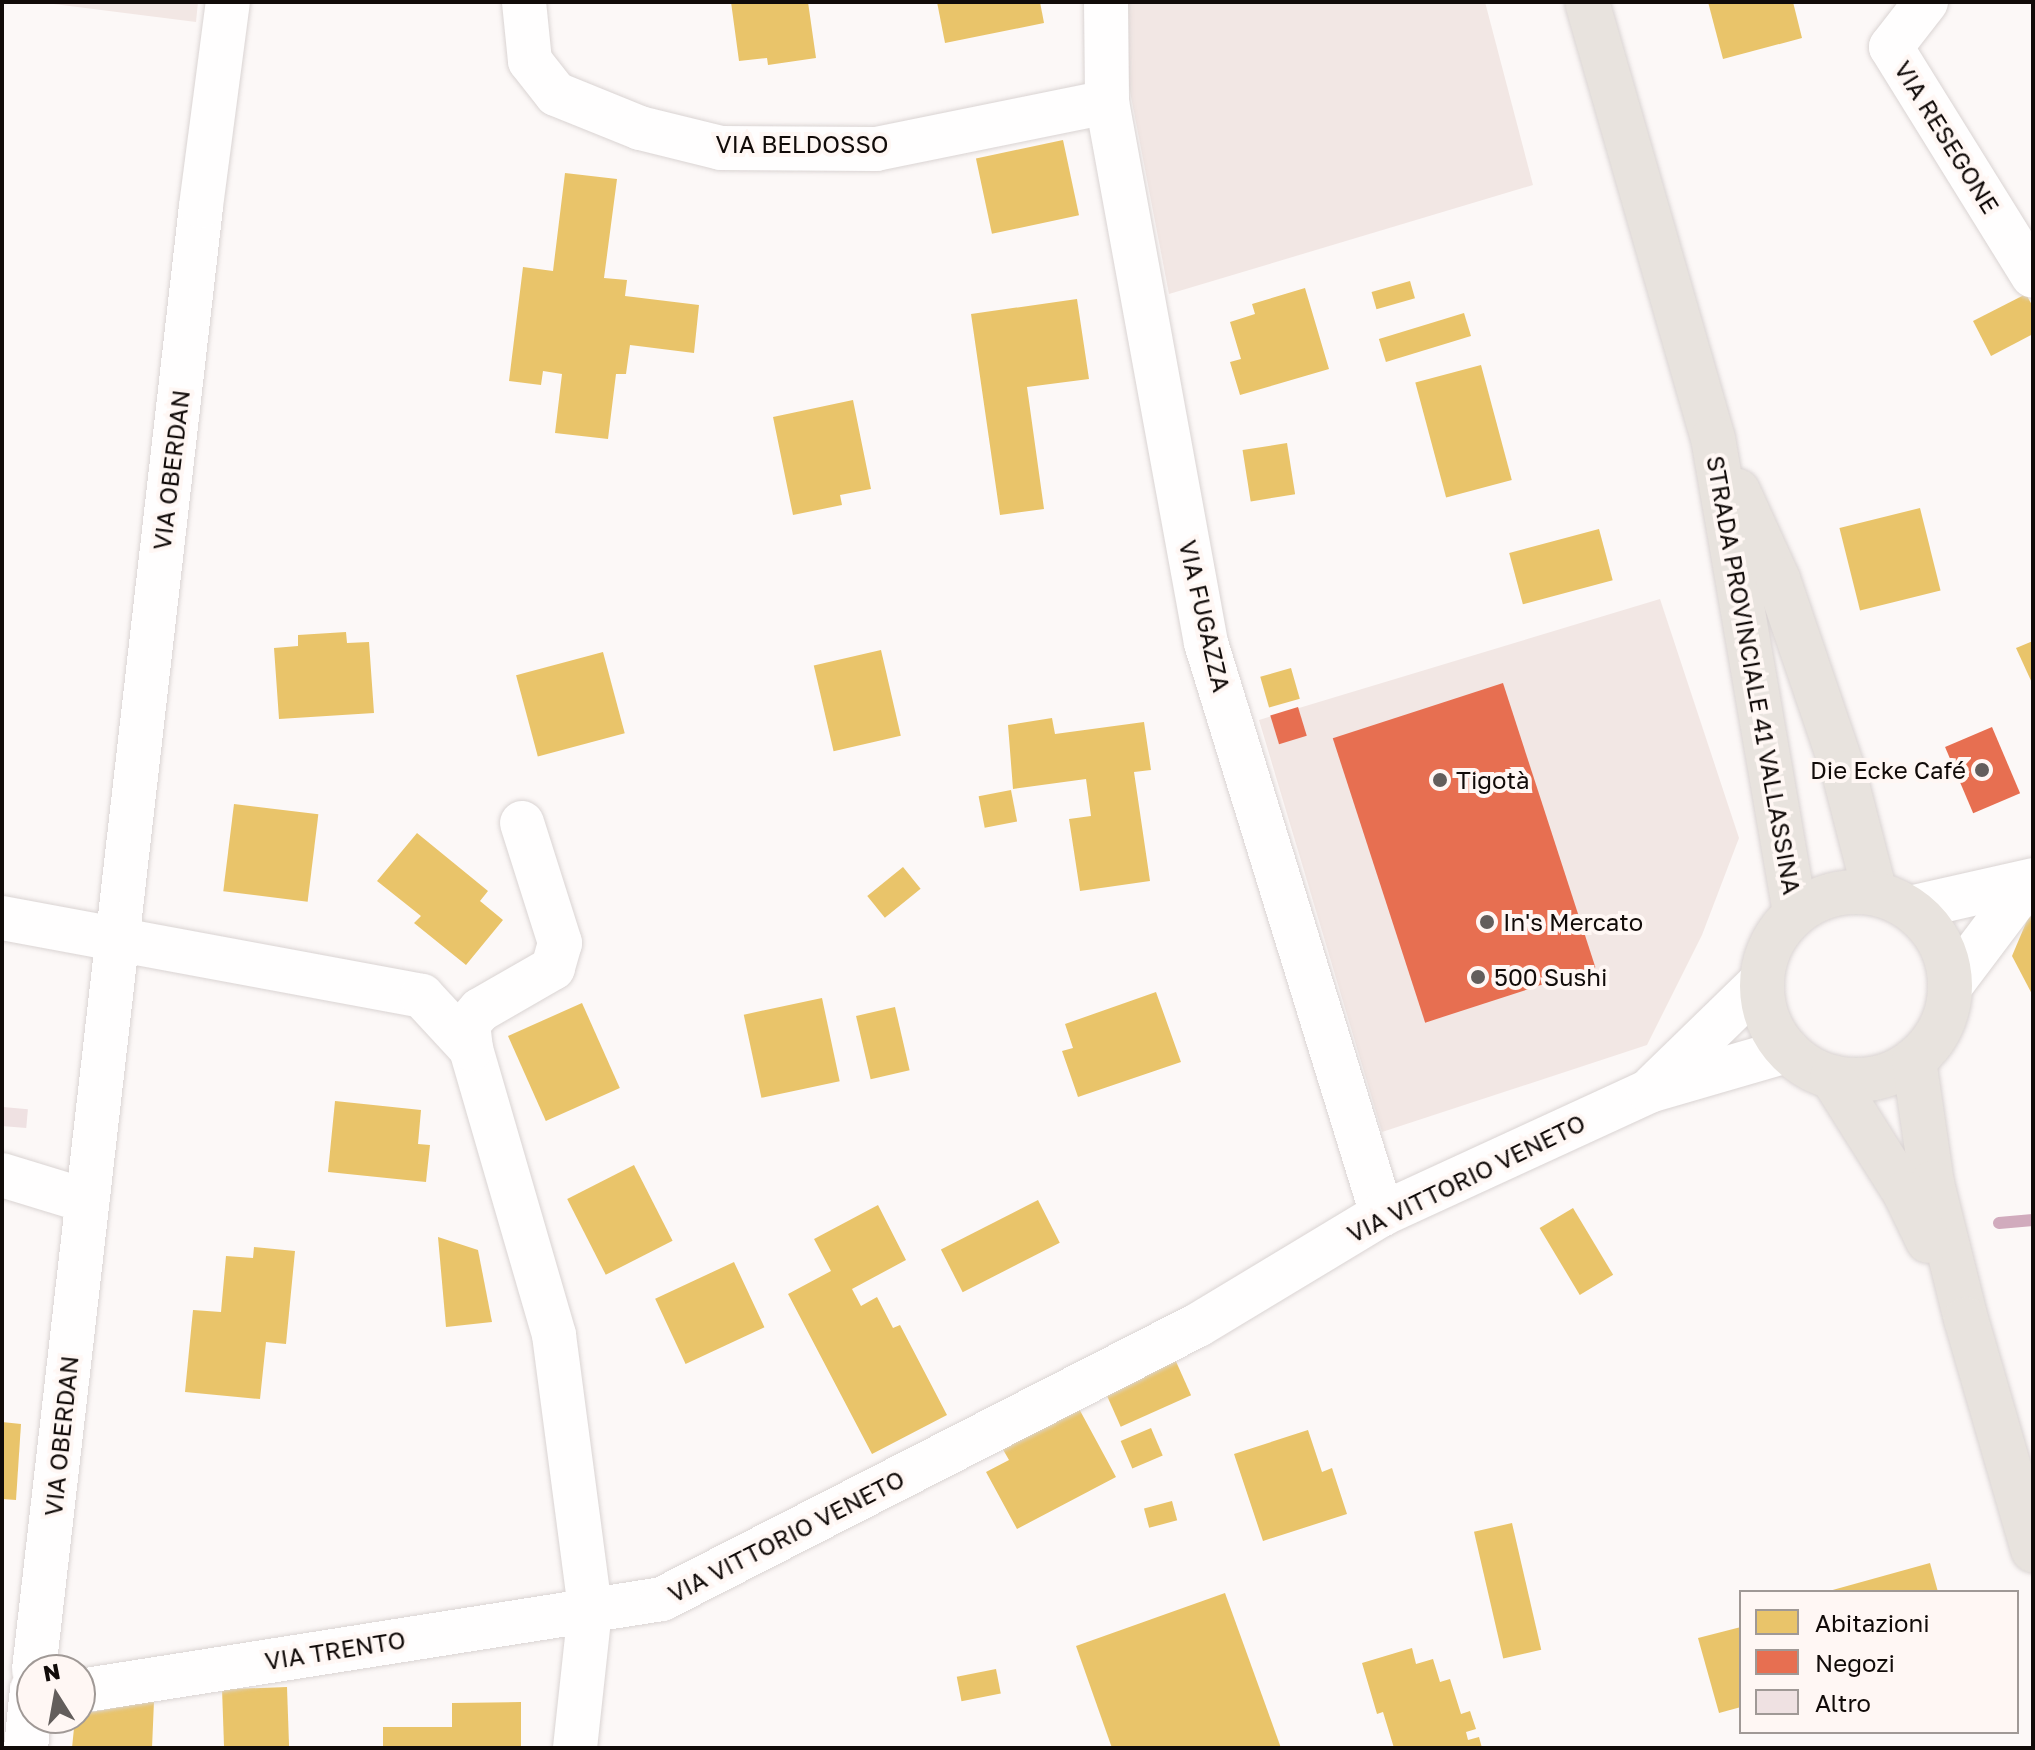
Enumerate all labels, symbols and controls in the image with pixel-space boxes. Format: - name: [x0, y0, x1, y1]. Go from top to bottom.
- street label: VIA RESEGONE: [1889, 56, 2005, 218]
- street label: VIA BELDOSSO: [715, 130, 889, 158]
- street label: VIA OBERDAN: [147, 388, 195, 552]
- street label: STRADA PROVINCIALE 41 VALLASSINA: [1701, 453, 1807, 897]
- street label: VIA FUGAZZA: [1174, 537, 1236, 695]
- place label: Die Ecke Café: [1810, 756, 1966, 784]
- marker: Die Ecke Café: [1973, 761, 1991, 779]
- place label: Tigotà: [1456, 766, 1530, 794]
- marker: Tigotà: [1431, 771, 1449, 789]
- place label: In's Mercato: [1503, 908, 1643, 936]
- marker: In's Mercato: [1478, 913, 1496, 931]
- place label: 500 Sushi: [1494, 963, 1607, 991]
- marker: 500 Sushi: [1469, 968, 1487, 986]
- street label: VIA VITTORIO VENETO: [1342, 1108, 1590, 1248]
- street label: VIA OBERDAN: [38, 1354, 84, 1518]
- street label: VIA VITTORIO VENETO: [663, 1464, 909, 1608]
- legend: [1739, 1590, 2019, 1734]
- text: Abitazioni: [1815, 1608, 1930, 1637]
- street label: VIA TRENTO: [263, 1625, 407, 1675]
- text: Negozi: [1815, 1648, 1895, 1677]
- north arrow: [16, 1654, 96, 1734]
- text: N: [41, 1657, 62, 1687]
- text: Altro: [1815, 1688, 1871, 1717]

